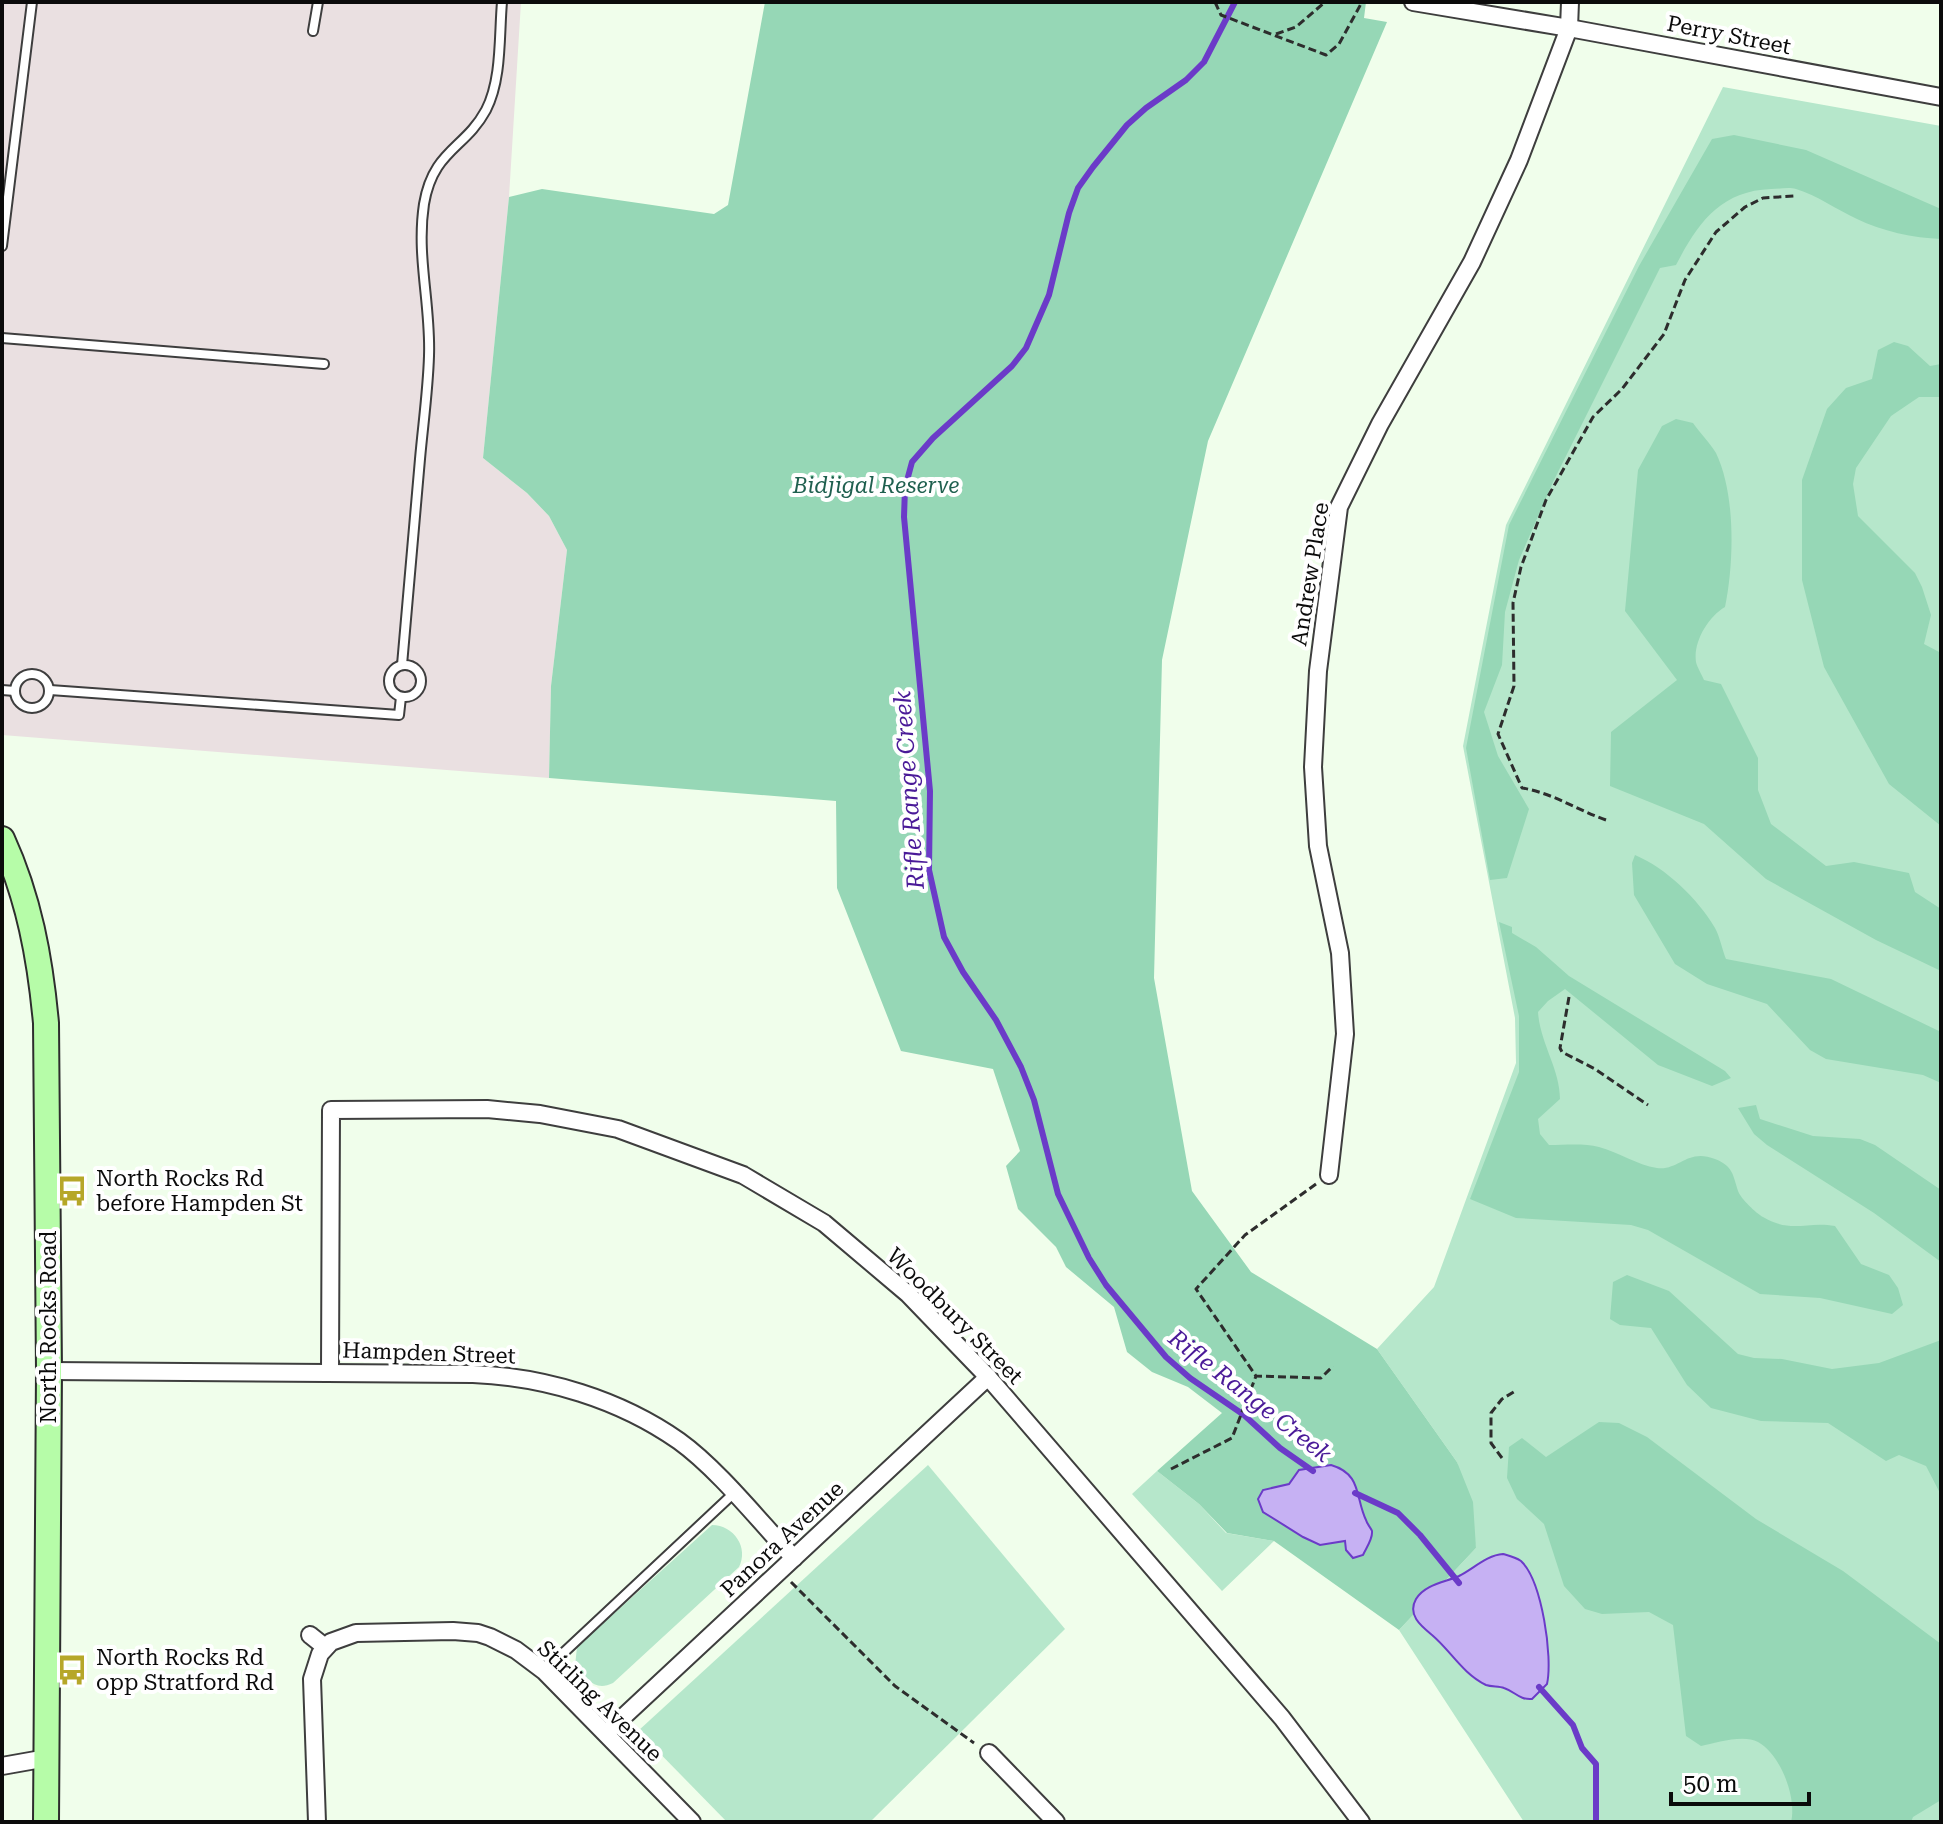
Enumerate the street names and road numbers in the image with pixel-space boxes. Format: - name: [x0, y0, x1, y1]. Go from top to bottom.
- street label: Perry Street: [1665, 11, 1793, 59]
- street label: Andrew Place: [1286, 500, 1334, 648]
- street label: North Rocks Road: [36, 1231, 61, 1423]
- street label: Woodbury Street: [882, 1243, 1028, 1389]
- street label: Hampden Street: [342, 1337, 516, 1369]
- street label: Panora Avenue: [716, 1476, 848, 1602]
- street label: Stirling Avenue: [533, 1635, 667, 1767]

